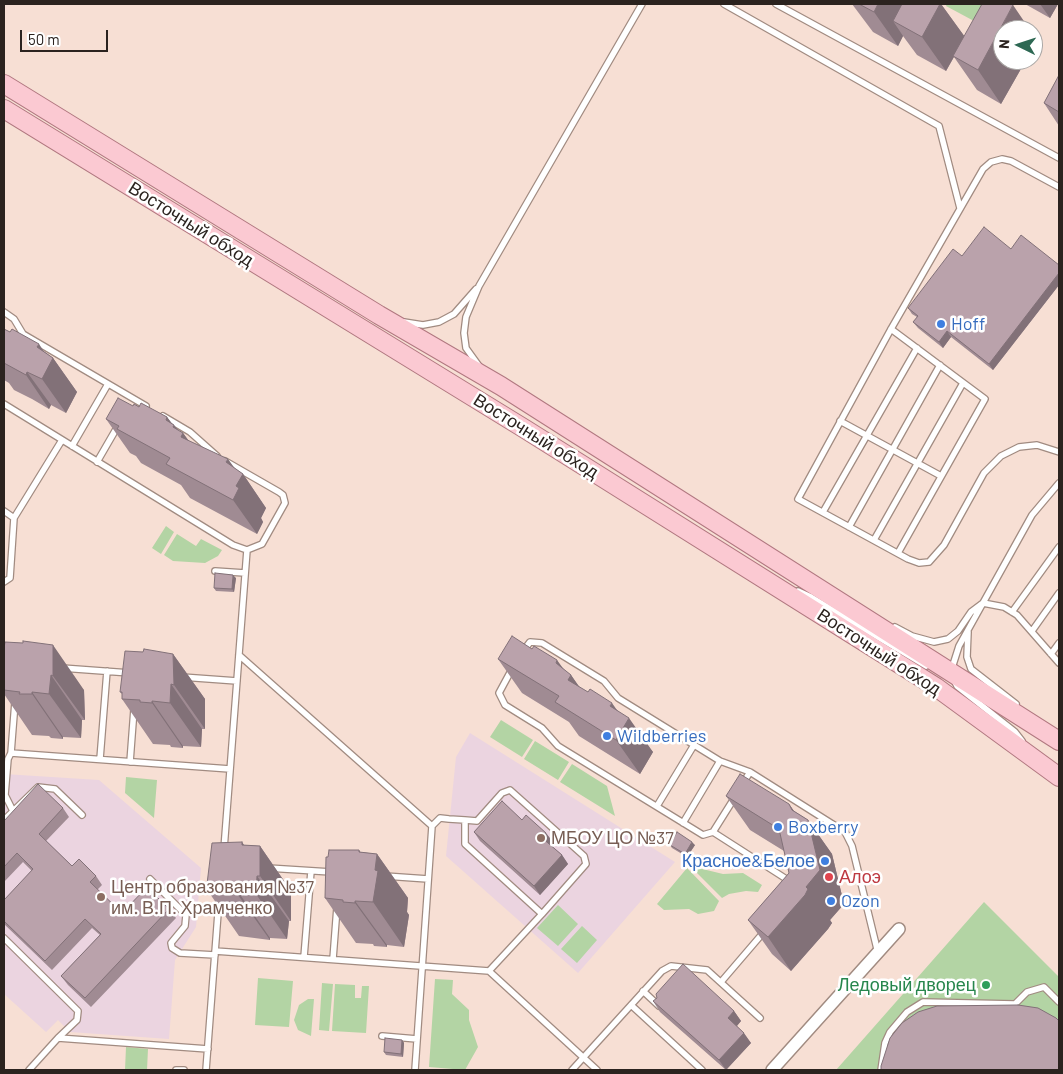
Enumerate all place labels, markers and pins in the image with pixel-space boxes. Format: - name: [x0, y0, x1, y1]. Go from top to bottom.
- place label: Hoff: [951, 313, 985, 335]
- marker: Hoff: [935, 318, 947, 330]
- place label: Wildberries: [617, 725, 706, 747]
- marker: Wildberries: [601, 730, 613, 742]
- place label: Boxberry: [788, 816, 859, 838]
- marker: Boxberry: [772, 821, 784, 833]
- place label: МБОУ ЦО №37: [551, 827, 674, 849]
- marker: МБОУ ЦО №37: [535, 832, 547, 844]
- place label: Красное&Белое: [682, 850, 815, 872]
- marker: Красное&Белое: [819, 855, 831, 867]
- place label: Алоэ: [839, 866, 881, 888]
- marker: Алоэ: [823, 871, 835, 883]
- place label: Центр образования №37 им. В.П. Храмченко: [111, 876, 314, 919]
- place label: Ozon: [841, 890, 880, 912]
- marker: Центр образования №37 им. В.П. Храмченко: [95, 891, 107, 903]
- marker: Ozon: [825, 895, 837, 907]
- place label: Ледовый дворец: [838, 974, 976, 996]
- marker: Ледовый дворец: [980, 979, 992, 991]

